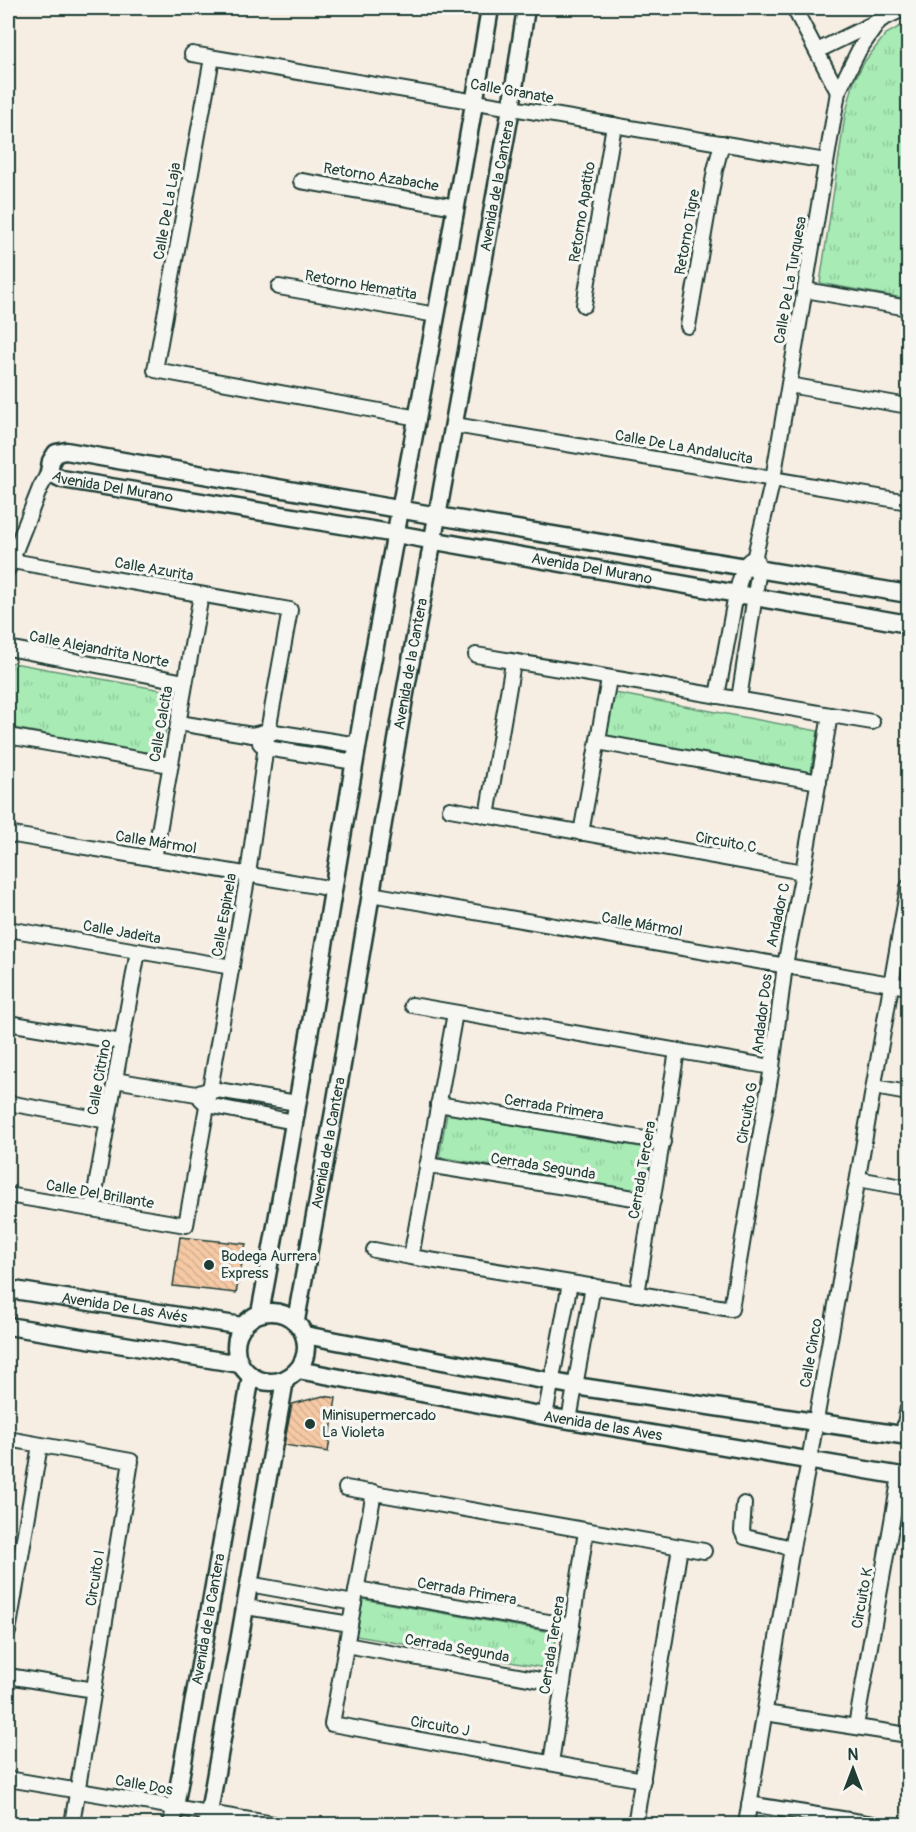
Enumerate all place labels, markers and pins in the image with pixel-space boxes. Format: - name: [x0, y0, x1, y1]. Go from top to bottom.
- place label: Bodega Aurrera Express: [221, 1247, 317, 1283]
- marker: Bodega Aurrera Express: [202, 1258, 216, 1272]
- place label: Minisupermercado La Violeta: [322, 1406, 436, 1442]
- marker: Minisupermercado La Violeta: [303, 1417, 317, 1431]

